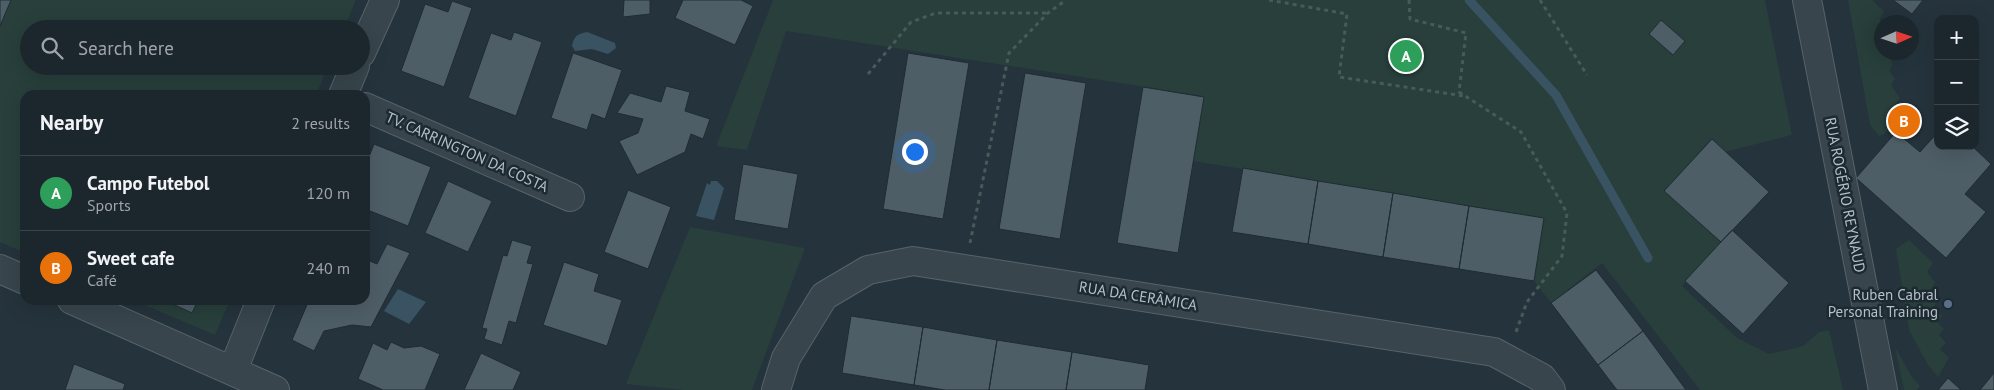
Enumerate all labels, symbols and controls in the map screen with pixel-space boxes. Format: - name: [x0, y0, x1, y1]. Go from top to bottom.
- north arrow: [1874, 15, 1919, 60]
- map controls: [1934, 15, 1979, 150]
- button: +: [1934, 15, 1979, 60]
- search box: [20, 20, 370, 75]
- icon: search: [38, 34, 66, 62]
- text: Search here: [78, 36, 174, 60]
- pin: A: [1390, 37, 1422, 75]
- button: −: [1934, 60, 1979, 105]
- pin: B: [1888, 102, 1920, 140]
- button: layers: [1934, 105, 1979, 150]
- street label: TV. CARRINGTON DA COSTA: [383, 107, 552, 196]
- text: Nearby: [40, 109, 103, 136]
- text: 2 results: [291, 113, 350, 133]
- street label: RUA ROGÉRIO REYNAUD: [1821, 116, 1870, 274]
- your location: [902, 139, 928, 165]
- text: Campo Futebol: [87, 171, 209, 195]
- text: A: [51, 183, 61, 203]
- text: 120 m: [307, 183, 350, 203]
- text: Sports: [87, 195, 131, 215]
- text: Sweet cafe: [87, 246, 175, 270]
- text: B: [51, 258, 61, 278]
- text: 240 m: [307, 258, 350, 278]
- text: Café: [87, 270, 117, 290]
- street label: RUA DA CERÂMICA: [1078, 277, 1199, 314]
- place label: Ruben Cabral Personal Training: [1828, 285, 1939, 321]
- marker: Ruben Cabral Personal Training: [1942, 298, 1954, 310]

